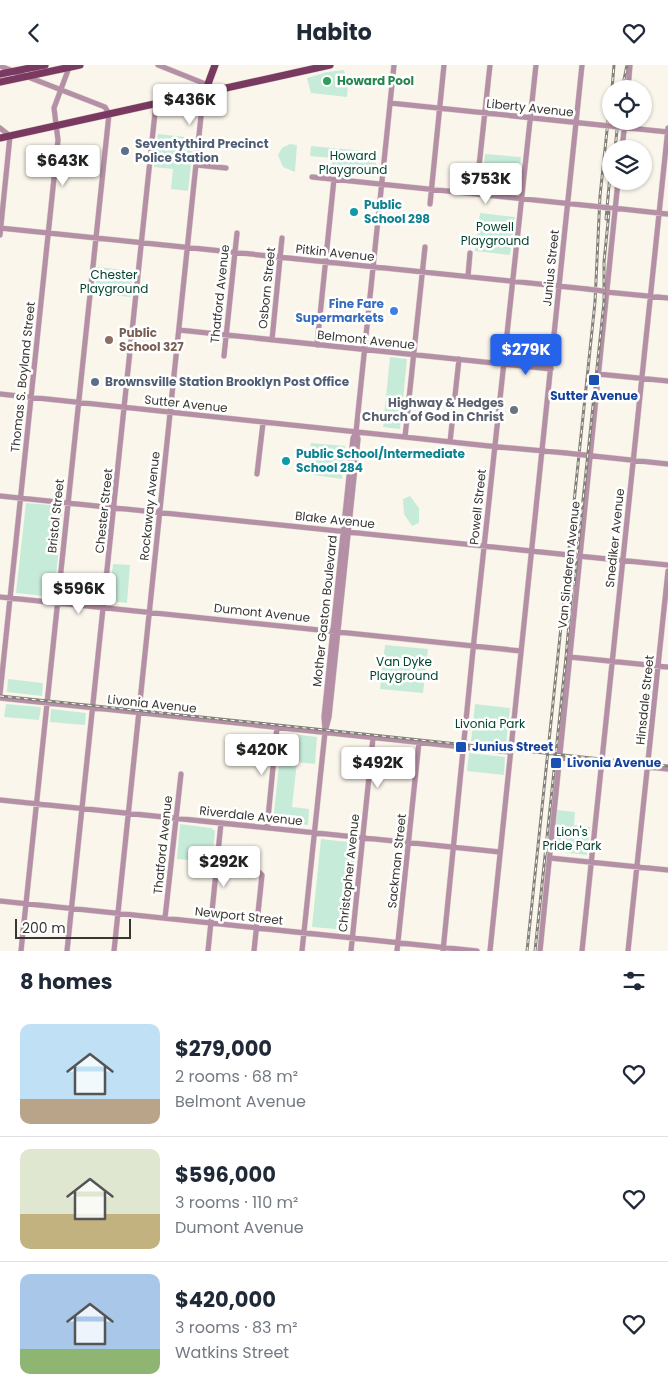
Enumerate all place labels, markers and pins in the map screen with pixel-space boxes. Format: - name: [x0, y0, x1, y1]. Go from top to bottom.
- place label: Howard Pool: [337, 72, 414, 89]
- marker: Howard Pool: [321, 75, 333, 87]
- pin: $436K: [155, 83, 225, 126]
- place label: Seventythird Precinct Police Station: [135, 135, 269, 166]
- pin: $643K: [28, 145, 98, 187]
- marker: Seventythird Precinct Police Station: [119, 145, 131, 157]
- pin: $753K: [451, 163, 521, 205]
- place label: Public School 298: [364, 196, 430, 227]
- marker: Public School 298: [348, 206, 360, 218]
- place label: Fine Fare Supermarkets: [295, 295, 385, 326]
- marker: Fine Fare Supermarkets: [388, 305, 400, 317]
- place label: Public School 327: [119, 324, 184, 355]
- pin: $279K: [491, 333, 561, 376]
- marker: Public School 327: [103, 334, 115, 346]
- place label: Brownsville Station Brooklyn Post Office: [105, 373, 350, 390]
- marker: Sutter Avenue: [587, 373, 601, 387]
- marker: Brownsville Station Brooklyn Post Office: [89, 376, 101, 388]
- place label: Sutter Avenue: [550, 387, 638, 404]
- place label: Highway & Hedges Church of God in Christ: [362, 394, 504, 425]
- marker: Highway & Hedges Church of God in Christ: [508, 404, 520, 416]
- place label: Public School/Intermediate School 284: [296, 445, 465, 476]
- marker: Public School/Intermediate School 284: [280, 455, 292, 467]
- pin: $596K: [44, 573, 114, 615]
- pin: $420K: [227, 733, 297, 776]
- place label: Junius Street: [472, 738, 553, 755]
- marker: Junius Street: [454, 740, 468, 754]
- pin: $492K: [343, 747, 413, 789]
- place label: Livonia Avenue: [567, 754, 662, 771]
- marker: Livonia Avenue: [549, 756, 563, 770]
- pin: $292K: [189, 845, 259, 888]

